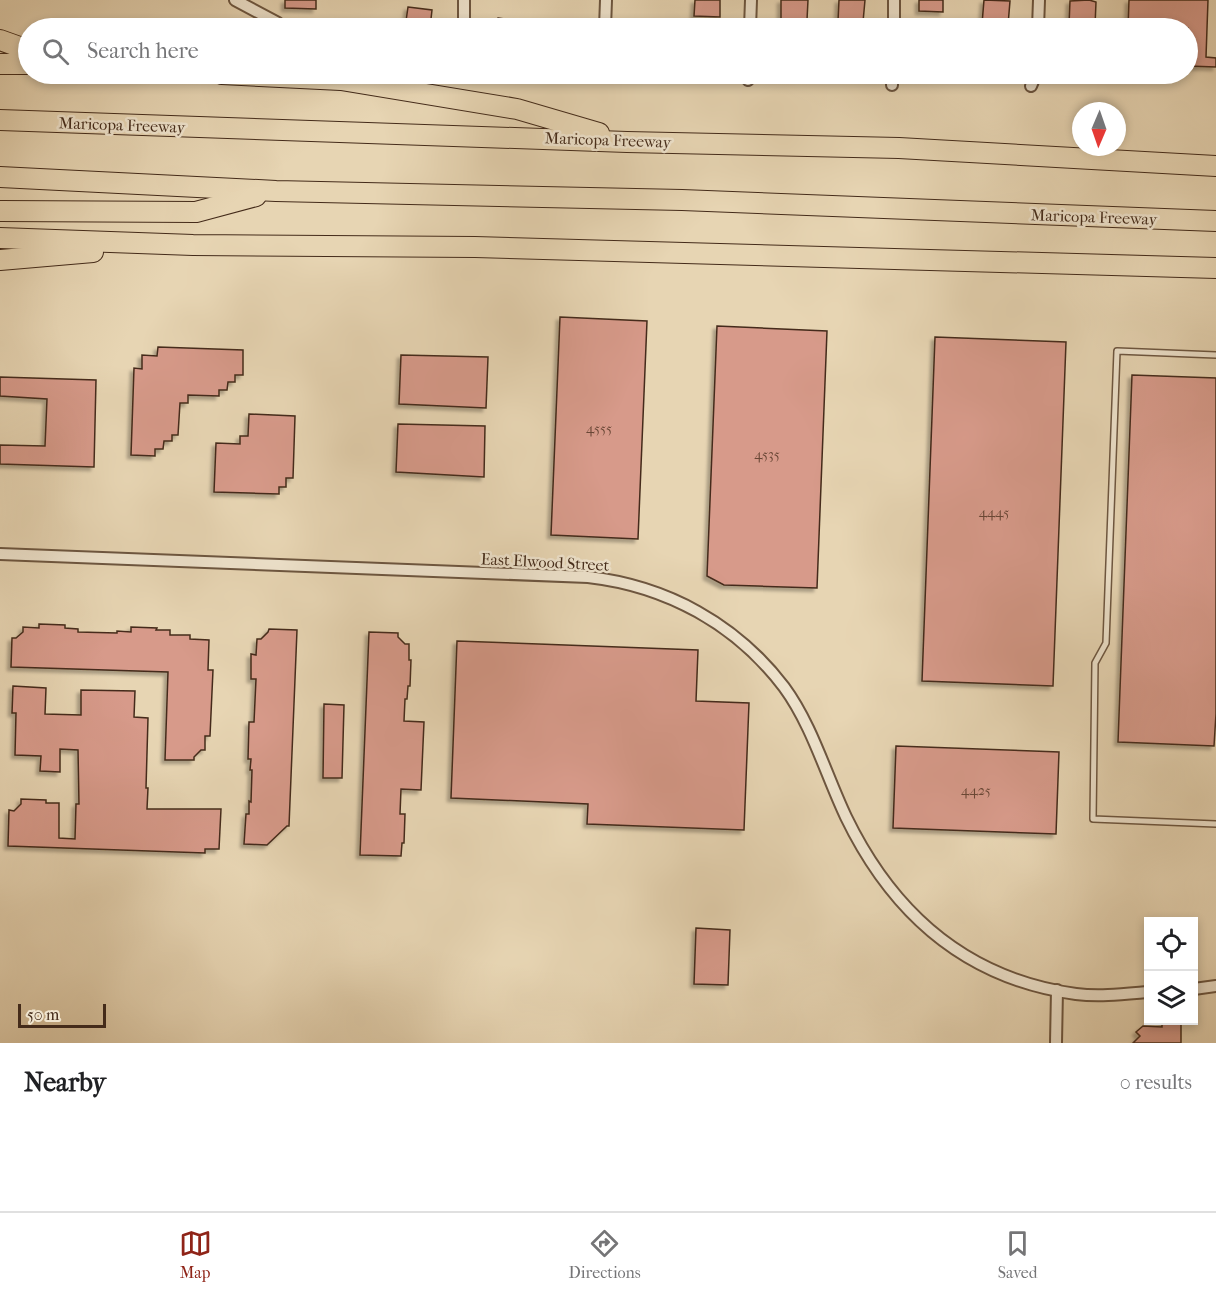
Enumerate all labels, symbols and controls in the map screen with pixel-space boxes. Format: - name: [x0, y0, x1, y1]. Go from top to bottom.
- search box: [18, 18, 1198, 84]
- icon: search: [39, 35, 72, 68]
- text: Search here: [87, 38, 199, 64]
- north arrow: [1072, 102, 1126, 156]
- street label: Maricopa Freeway: [58, 113, 186, 137]
- street label: Maricopa Freeway: [544, 128, 672, 152]
- street label: Maricopa Freeway: [1030, 205, 1158, 229]
- house number: 4555: [586, 420, 612, 437]
- house number: 4535: [754, 446, 780, 463]
- house number: 4445: [979, 504, 1009, 521]
- street label: East Elwood Street: [480, 549, 610, 575]
- house number: 4425: [961, 782, 991, 799]
- map controls: [1144, 917, 1198, 1025]
- button: locate: [1144, 917, 1198, 971]
- button: layers: [1144, 971, 1198, 1025]
- scale bar: [18, 1001, 106, 1028]
- text: 50 m: [27, 1005, 59, 1024]
- text: Nearby: [24, 1067, 106, 1098]
- text: 0 results: [1120, 1071, 1192, 1094]
- tab: Map: [179, 1227, 212, 1282]
- tab: Directions: [569, 1227, 641, 1282]
- tab: Saved: [998, 1227, 1037, 1282]

